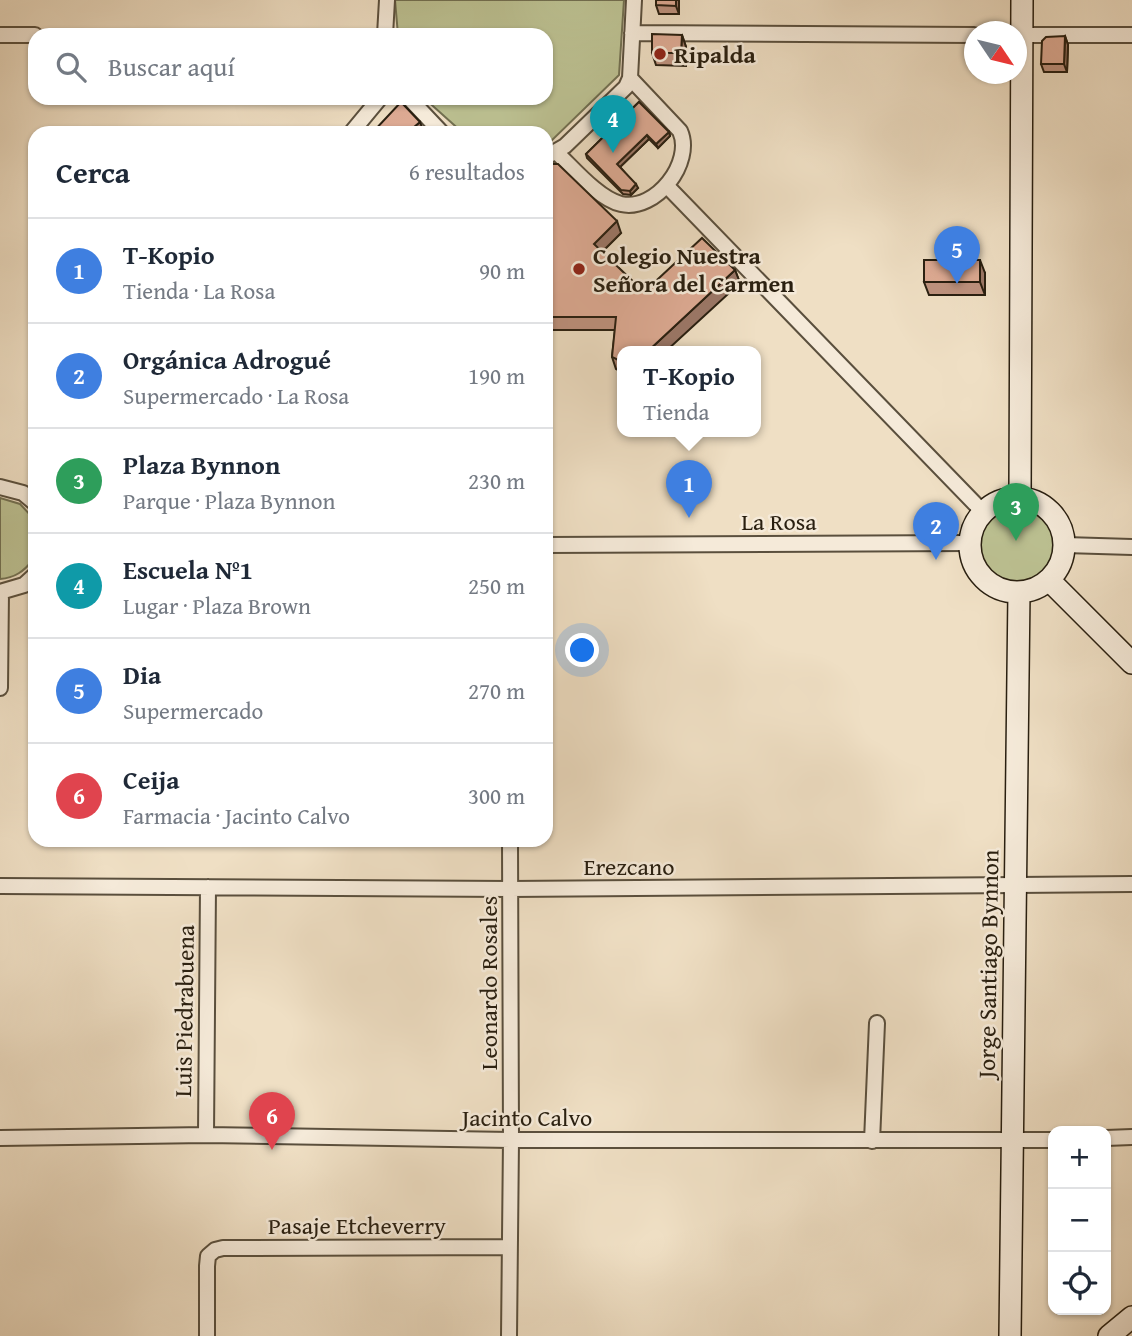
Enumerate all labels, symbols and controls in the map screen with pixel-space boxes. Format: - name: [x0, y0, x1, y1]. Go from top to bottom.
- north arrow: [964, 21, 1027, 84]
- search box: [28, 28, 553, 105]
- place label: Ripalda: [674, 37, 756, 72]
- marker: Ripalda: [652, 46, 668, 62]
- text: Buscar aquí: [108, 47, 235, 86]
- icon: search: [52, 48, 90, 86]
- pin: 4: [590, 95, 636, 153]
- text: Cerca: [56, 150, 130, 194]
- text: 6 resultados: [409, 155, 525, 188]
- pin: 5: [934, 226, 980, 284]
- text: T-Kopio: [123, 235, 215, 274]
- place label: Colegio Nuestra Señora del Carmen: [593, 238, 794, 301]
- text: 1: [73, 254, 85, 287]
- text: 90 m: [479, 254, 525, 287]
- marker: Colegio Nuestra Señora del Carmen: [571, 261, 587, 277]
- text: Tienda · La Rosa: [123, 274, 275, 307]
- text: Orgánica Adrogué: [123, 340, 331, 379]
- popup: [617, 346, 761, 437]
- text: T-Kopio: [643, 356, 735, 395]
- text: 2: [73, 359, 85, 392]
- text: 190 m: [468, 359, 525, 392]
- text: Supermercado · La Rosa: [123, 379, 349, 412]
- text: Tienda: [643, 395, 709, 428]
- text: Plaza Bynnon: [123, 445, 280, 484]
- pin: 1: [666, 460, 712, 518]
- text: 3: [73, 464, 85, 497]
- text: 230 m: [468, 464, 525, 497]
- pin: 3: [993, 483, 1039, 541]
- text: Parque · Plaza Bynnon: [123, 484, 335, 517]
- pin: 2: [913, 502, 959, 560]
- street label: La Rosa: [741, 504, 817, 539]
- text: Escuela Nº1: [123, 550, 253, 589]
- text: 4: [73, 569, 85, 602]
- text: 250 m: [468, 569, 525, 602]
- text: Lugar · Plaza Brown: [123, 589, 311, 622]
- your location: [565, 633, 599, 667]
- text: Dia: [123, 655, 161, 694]
- text: 5: [73, 674, 85, 707]
- text: 270 m: [468, 674, 525, 707]
- text: Supermercado: [123, 694, 263, 727]
- text: Ceija: [123, 760, 180, 799]
- text: 6: [73, 779, 85, 812]
- text: 300 m: [468, 779, 525, 812]
- text: Farmacia · Jacinto Calvo: [123, 799, 350, 832]
- street label: Erezcano: [583, 849, 675, 884]
- street label: Jorge Santiago Bynnon: [968, 849, 1008, 1082]
- street label: Leonardo Rosales: [471, 896, 506, 1070]
- street label: Luis Piedrabuena: [165, 924, 203, 1098]
- pin: 6: [249, 1092, 295, 1150]
- street label: Jacinto Calvo: [459, 1100, 592, 1135]
- map controls: [1048, 1126, 1111, 1315]
- button: +: [1048, 1126, 1111, 1189]
- button: −: [1048, 1189, 1111, 1252]
- street label: Pasaje Etcheverry: [268, 1208, 446, 1243]
- button: locate: [1048, 1252, 1111, 1315]

